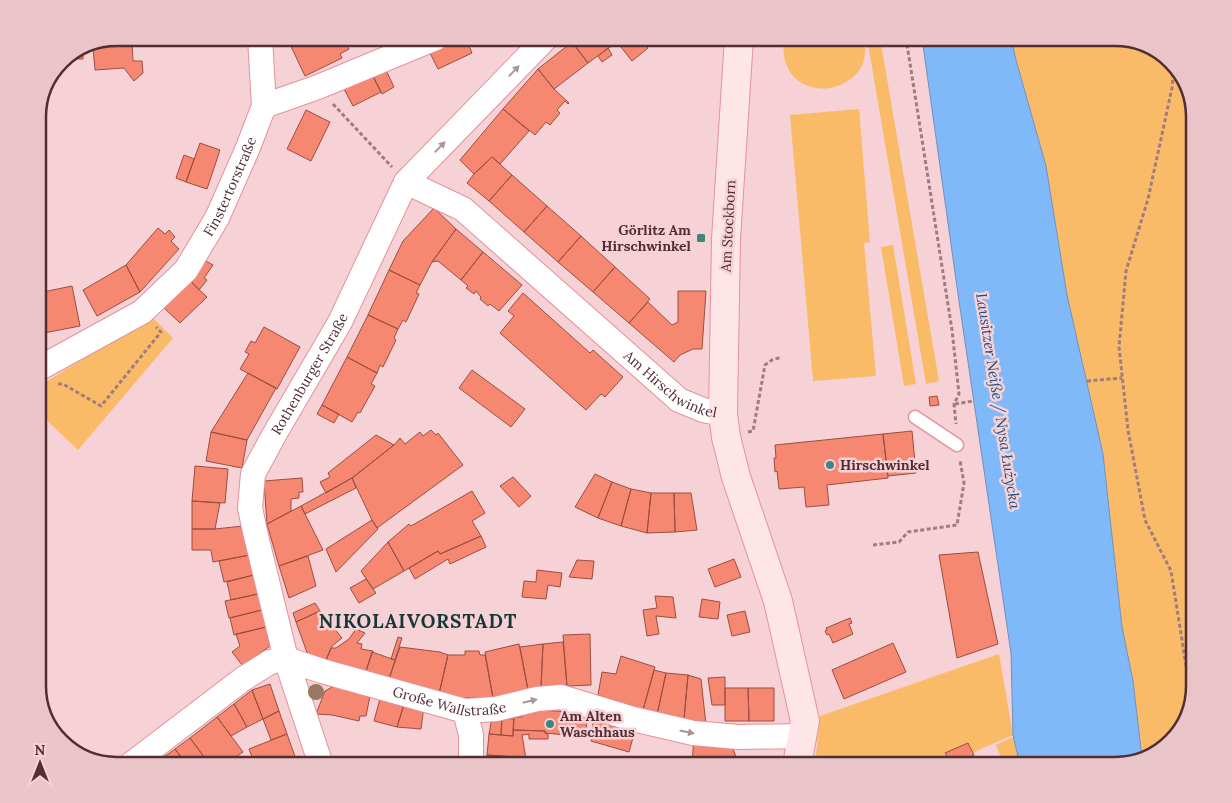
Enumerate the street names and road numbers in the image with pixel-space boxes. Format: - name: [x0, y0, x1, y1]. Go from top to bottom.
- street label: Finstertorstraße: [199, 134, 260, 240]
- street label: Am Stockborn: [717, 179, 739, 274]
- street label: Rothenburger Straße: [267, 310, 352, 438]
- street label: Am Hirschwinkel: [619, 346, 719, 422]
- street label: Große Wallstraße: [391, 682, 509, 720]

